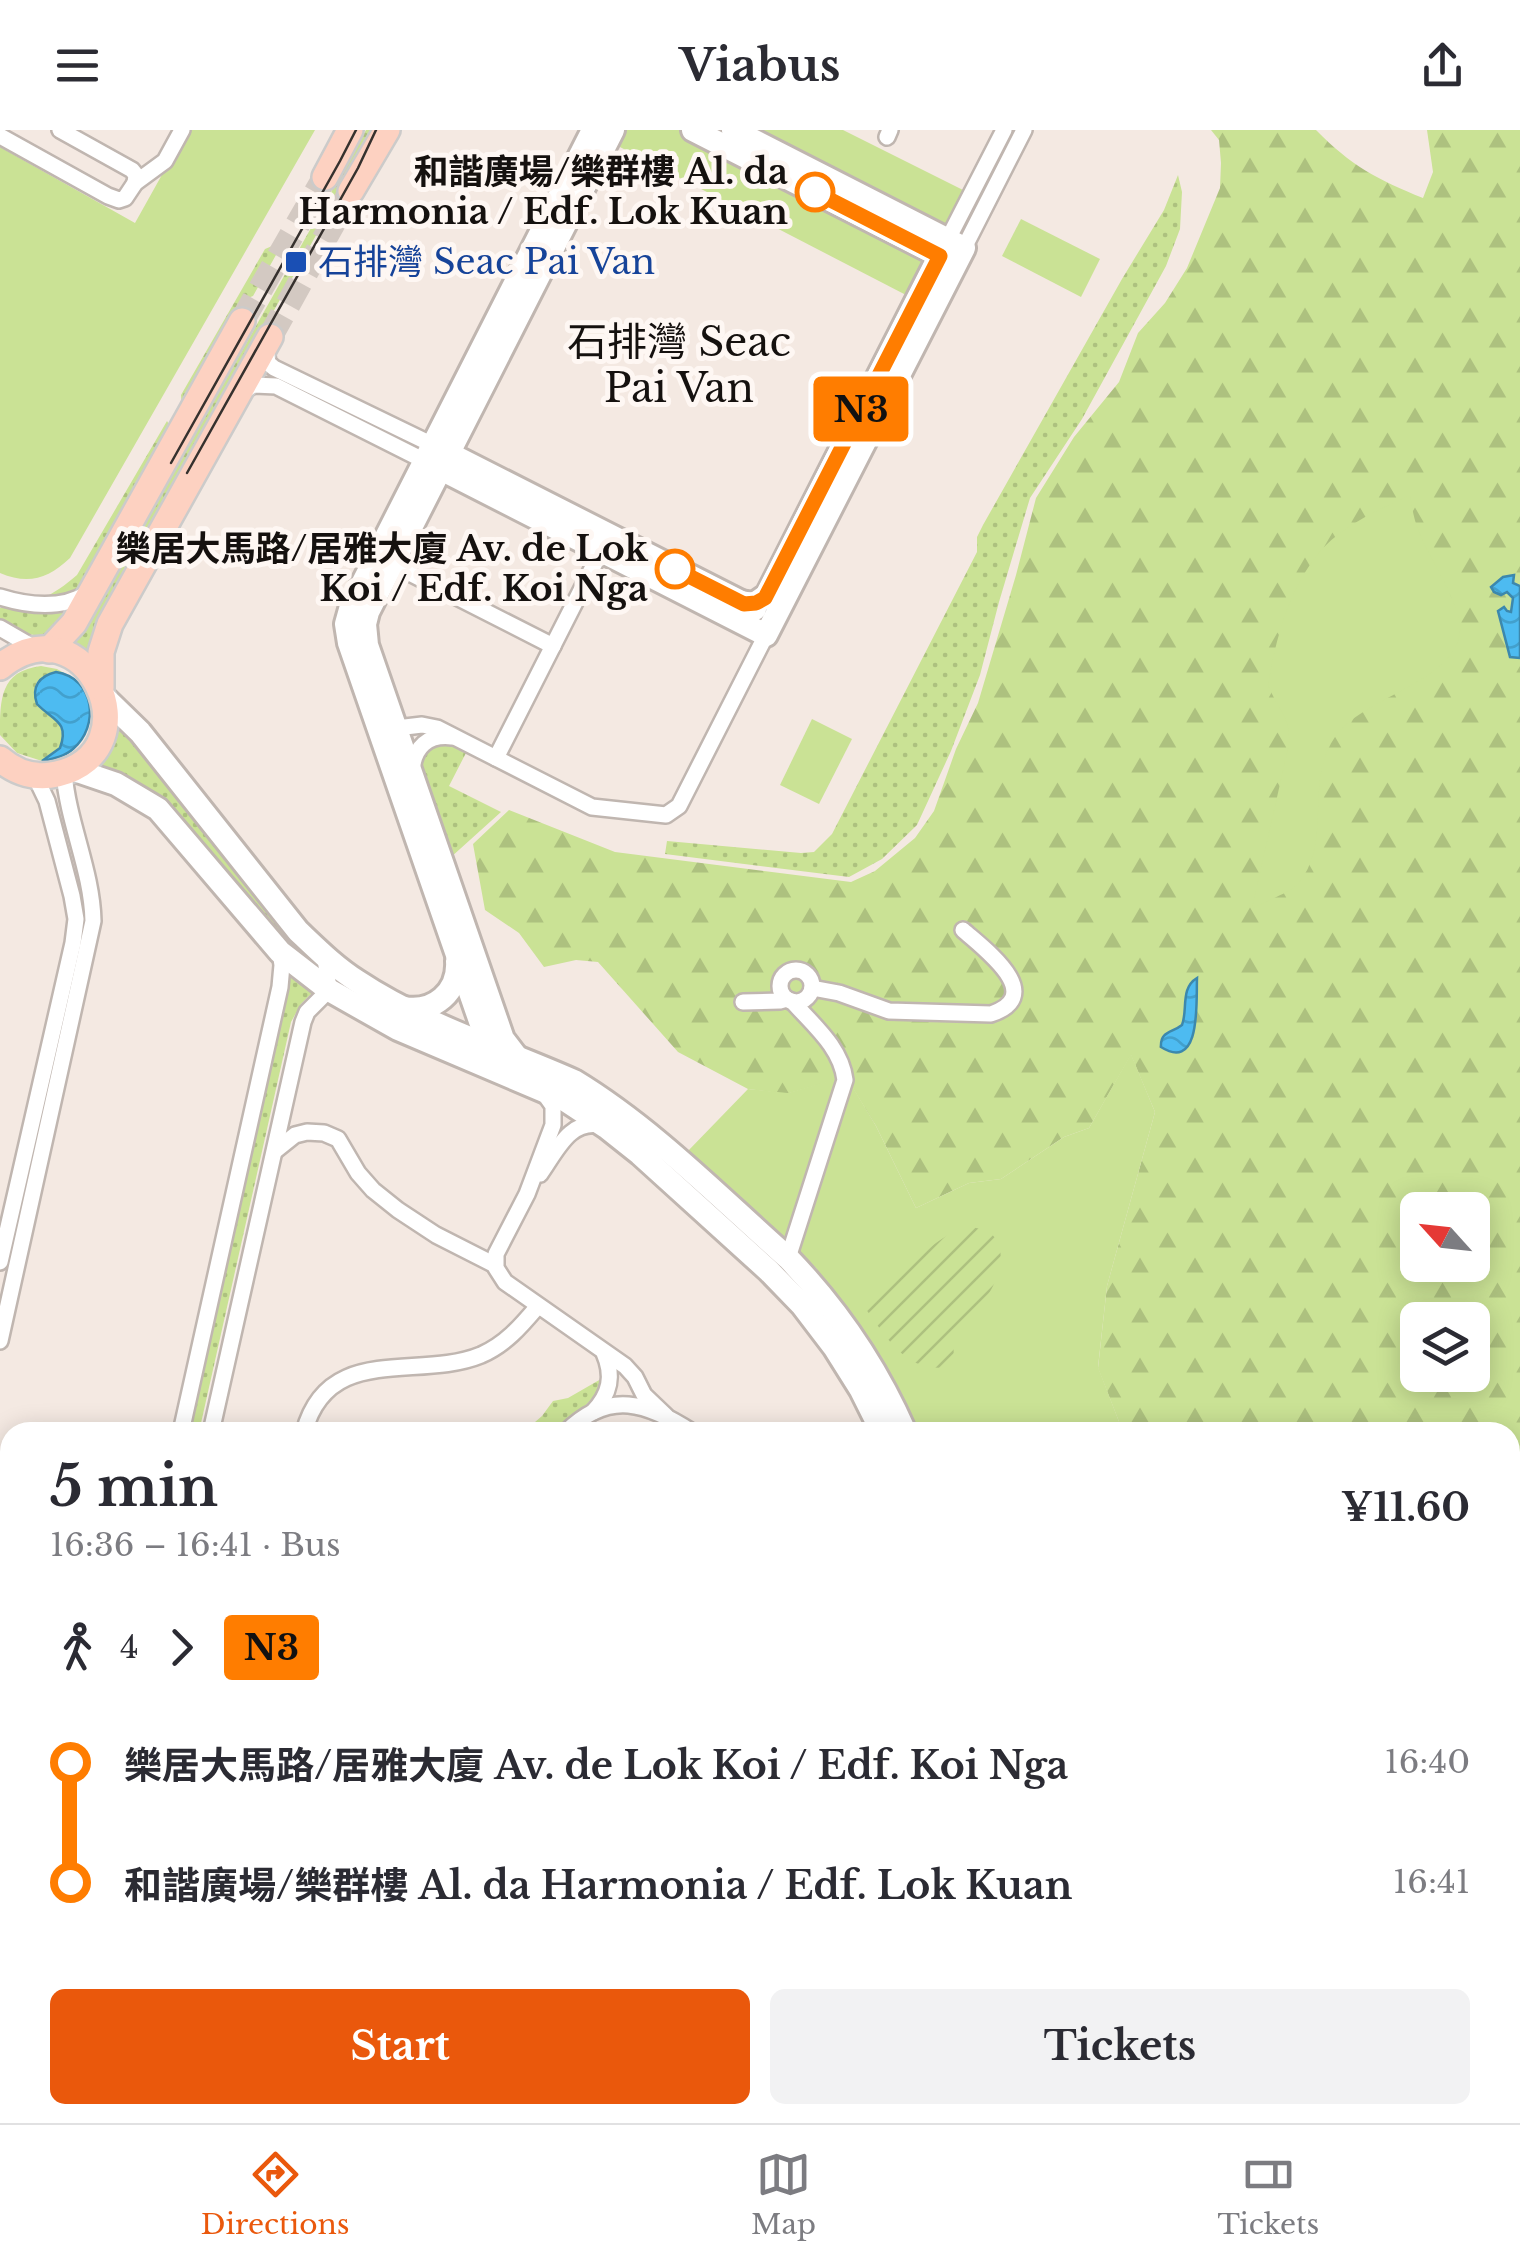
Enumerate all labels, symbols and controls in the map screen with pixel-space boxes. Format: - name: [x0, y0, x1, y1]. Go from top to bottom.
- text: Viabus: [680, 37, 840, 93]
- icon: menu: [50, 38, 105, 93]
- icon: share: [1415, 38, 1470, 93]
- place label: 和諧廣場/樂群樓 Al. da Harmonia / Edf. Lok Kuan: [298, 150, 788, 233]
- marker: 和諧廣場/樂群樓 Al. da Harmonia / Edf. Lok Kuan: [796, 173, 834, 211]
- place label: 石排灣 Seac Pai Van: [318, 240, 655, 283]
- marker: 石排灣 Seac Pai Van: [283, 249, 309, 275]
- district label: 石排灣 Seac Pai Van: [567, 317, 791, 413]
- line badge: N3: [816, 376, 906, 442]
- text: N3: [833, 388, 889, 431]
- place label: 樂居大馬路/居雅大廈 Av. de Lok Koi / Edf. Koi Nga: [116, 527, 649, 610]
- marker: 樂居大馬路/居雅大廈 Av. de Lok Koi / Edf. Koi Nga: [656, 550, 694, 588]
- north arrow: [1400, 1192, 1490, 1282]
- map controls: [1400, 1192, 1490, 1392]
- button: layers: [1400, 1302, 1490, 1392]
- text: 5 min: [50, 1453, 218, 1521]
- text: ¥11.60: [1341, 1484, 1470, 1531]
- text: 16:36 – 16:41 · Bus: [50, 1525, 341, 1565]
- icon: walk: [50, 1620, 105, 1675]
- icon: forward: [154, 1620, 209, 1675]
- text: N3: [244, 1626, 299, 1669]
- text: 4: [120, 1627, 139, 1667]
- text: 樂居大馬路/居雅大廈 Av. de Lok Koi / Edf. Koi Nga: [124, 1742, 1068, 1789]
- text: 16:40: [1384, 1742, 1470, 1782]
- text: 和諧廣場/樂群樓 Al. da Harmonia / Edf. Lok Kuan: [124, 1862, 1072, 1909]
- text: 16:41: [1393, 1862, 1470, 1902]
- button: Start: [50, 1989, 750, 2104]
- button: Tickets: [770, 1989, 1470, 2104]
- tab: Directions: [201, 2147, 350, 2242]
- tab: Map: [751, 2147, 816, 2242]
- tab: Tickets: [1218, 2147, 1319, 2242]

